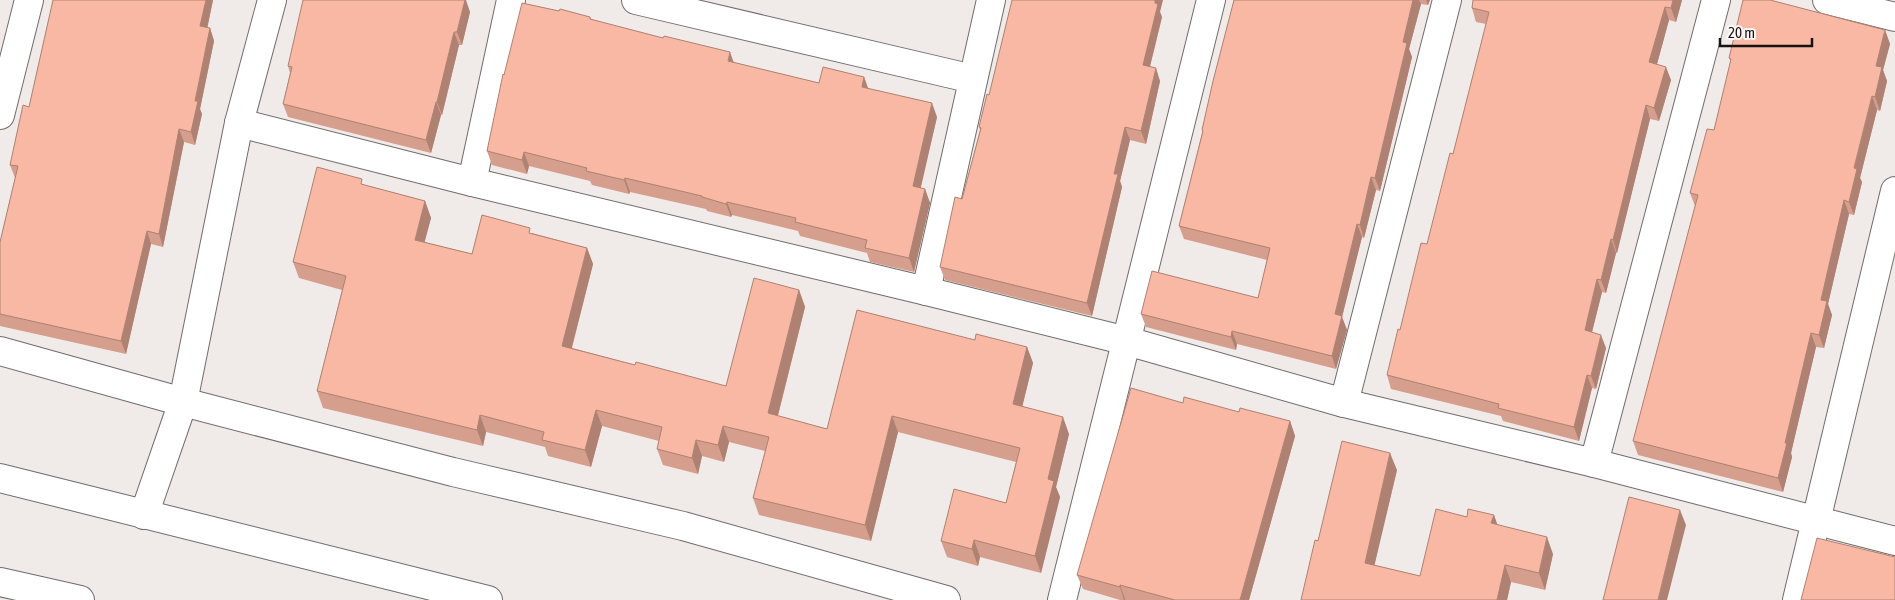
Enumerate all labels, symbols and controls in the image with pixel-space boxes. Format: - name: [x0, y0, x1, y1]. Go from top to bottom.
- scale bar: [1720, 15, 1812, 47]
- text: 20 m: [1728, 24, 1755, 41]

